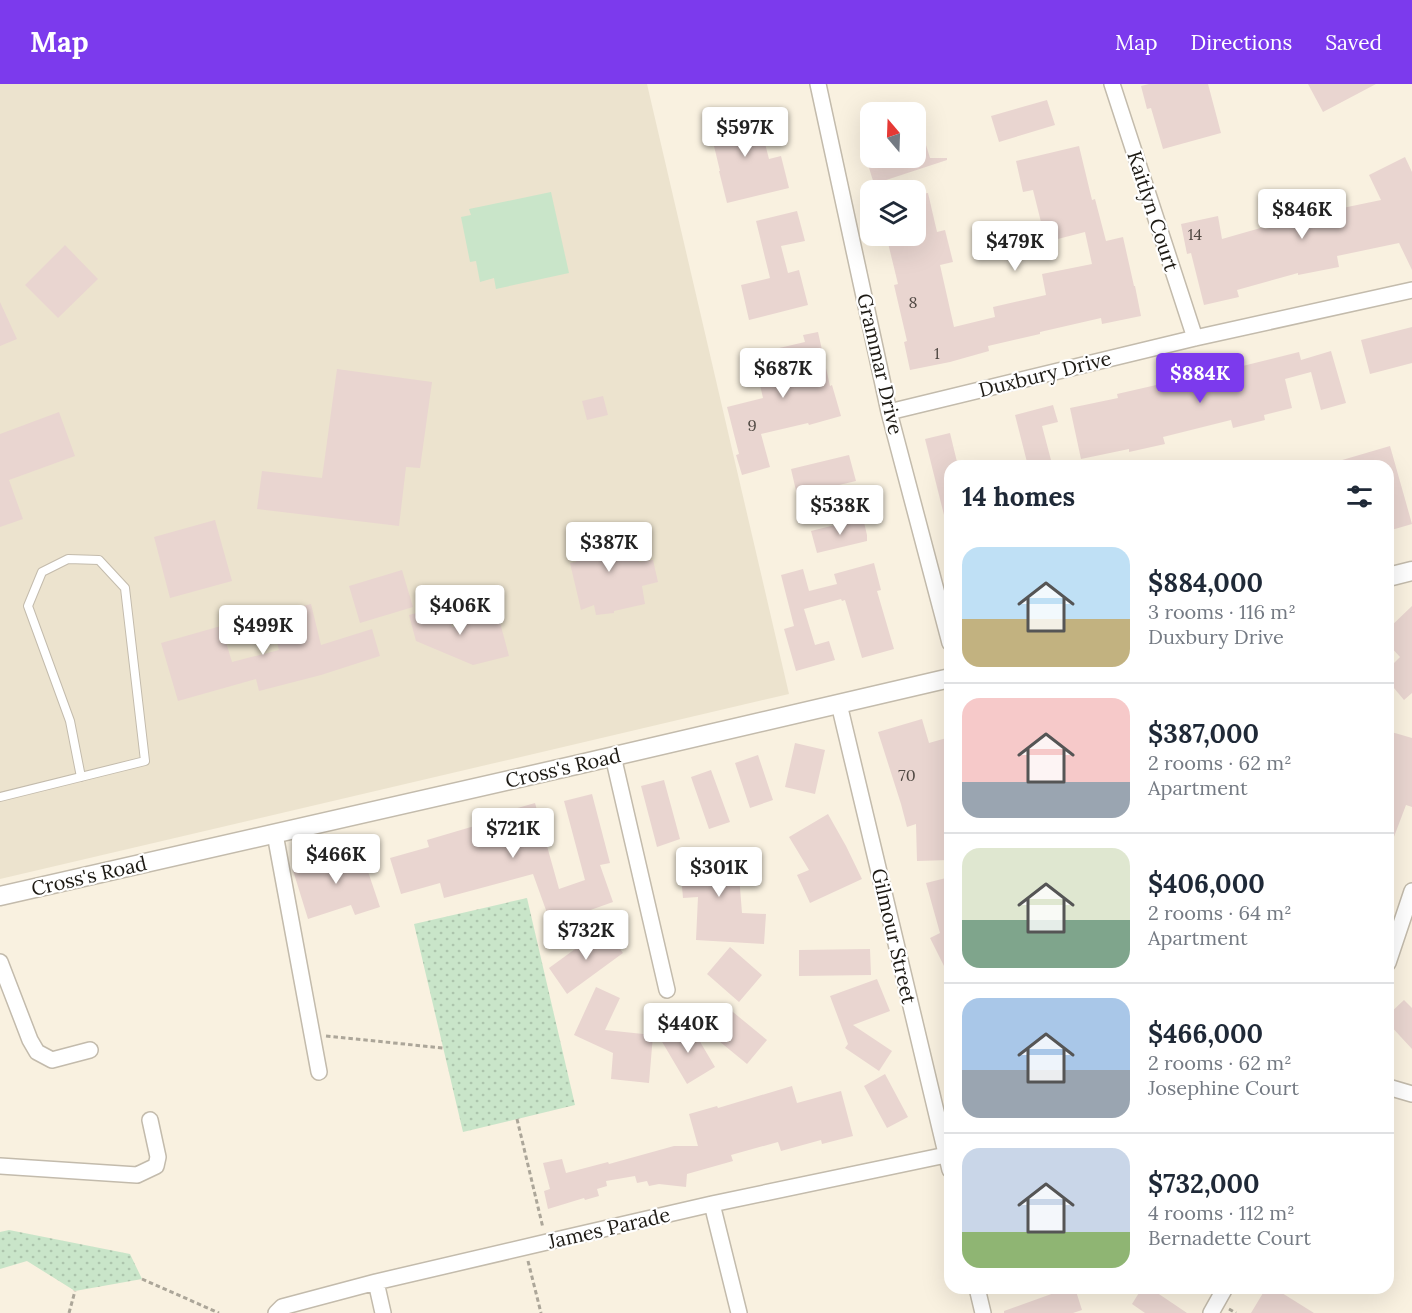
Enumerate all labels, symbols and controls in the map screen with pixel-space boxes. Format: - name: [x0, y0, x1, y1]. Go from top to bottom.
- text: Map: [30, 24, 89, 60]
- text: Map: [1115, 29, 1158, 56]
- text: Directions: [1191, 29, 1292, 56]
- text: Saved: [1325, 29, 1382, 56]
- north arrow: [860, 102, 926, 168]
- map controls: [860, 102, 926, 246]
- pin: $597K: [703, 107, 787, 158]
- text: $597K: [716, 114, 774, 139]
- street label: Kaitlyn Court: [1122, 147, 1185, 274]
- button: layers: [860, 180, 926, 246]
- pin: $846K: [1260, 189, 1344, 240]
- text: $846K: [1272, 196, 1332, 221]
- pin: $479K: [973, 221, 1057, 272]
- house number: 14: [1188, 224, 1203, 244]
- text: $479K: [986, 228, 1044, 253]
- street label: Grammar Drive: [852, 291, 909, 437]
- house number: 8: [909, 292, 918, 312]
- house number: 1: [934, 343, 940, 363]
- street label: Duxbury Drive: [976, 345, 1114, 402]
- pin: $687K: [741, 348, 825, 399]
- pin: $884K: [1158, 353, 1242, 404]
- text: $687K: [754, 355, 812, 380]
- text: $884K: [1170, 360, 1230, 385]
- house number: 9: [747, 415, 757, 435]
- text: 14 homes: [962, 480, 1075, 513]
- icon: filters: [1343, 480, 1376, 513]
- pin: $538K: [798, 485, 882, 536]
- text: $538K: [810, 492, 870, 517]
- pin: $387K: [567, 522, 651, 573]
- text: $387K: [580, 529, 638, 554]
- text: $884,000: [1148, 566, 1263, 599]
- icon: home: [1010, 571, 1082, 643]
- pin: $406K: [418, 585, 502, 636]
- text: $406K: [429, 592, 491, 617]
- text: 3 rooms · 116 m²: [1148, 599, 1296, 624]
- pin: $499K: [221, 605, 305, 656]
- text: $499K: [233, 612, 293, 637]
- text: Duxbury Drive: [1148, 624, 1284, 649]
- text: $387,000: [1148, 717, 1259, 750]
- icon: home: [1010, 722, 1082, 794]
- street label: Cross's Road: [503, 742, 623, 793]
- text: 2 rooms · 62 m²: [1148, 750, 1292, 775]
- house number: 70: [898, 765, 916, 785]
- text: Apartment: [1148, 775, 1248, 800]
- pin: $721K: [471, 808, 555, 859]
- text: $721K: [486, 815, 540, 840]
- pin: $466K: [294, 834, 378, 885]
- text: $466K: [306, 841, 366, 866]
- pin: $301K: [677, 847, 761, 898]
- street label: Cross's Road: [29, 850, 149, 901]
- text: $301K: [690, 854, 748, 879]
- street label: Gilmour Street: [867, 866, 922, 1006]
- text: $406,000: [1148, 867, 1265, 900]
- icon: home: [1010, 872, 1082, 944]
- text: 2 rooms · 64 m²: [1148, 900, 1292, 925]
- pin: $732K: [544, 910, 628, 961]
- text: $732K: [557, 917, 615, 942]
- text: Apartment: [1148, 925, 1248, 950]
- pin: $440K: [646, 1003, 730, 1054]
- text: $440K: [658, 1010, 718, 1035]
- text: $466,000: [1148, 1017, 1263, 1050]
- icon: home: [1010, 1022, 1082, 1094]
- text: 2 rooms · 62 m²: [1148, 1050, 1292, 1075]
- text: Josephine Court: [1148, 1075, 1299, 1100]
- text: $732,000: [1148, 1167, 1260, 1200]
- icon: home: [1010, 1172, 1082, 1244]
- text: 4 rooms · 112 m²: [1148, 1200, 1295, 1225]
- street label: James Parade: [544, 1201, 673, 1254]
- text: Bernadette Court: [1148, 1225, 1311, 1250]

